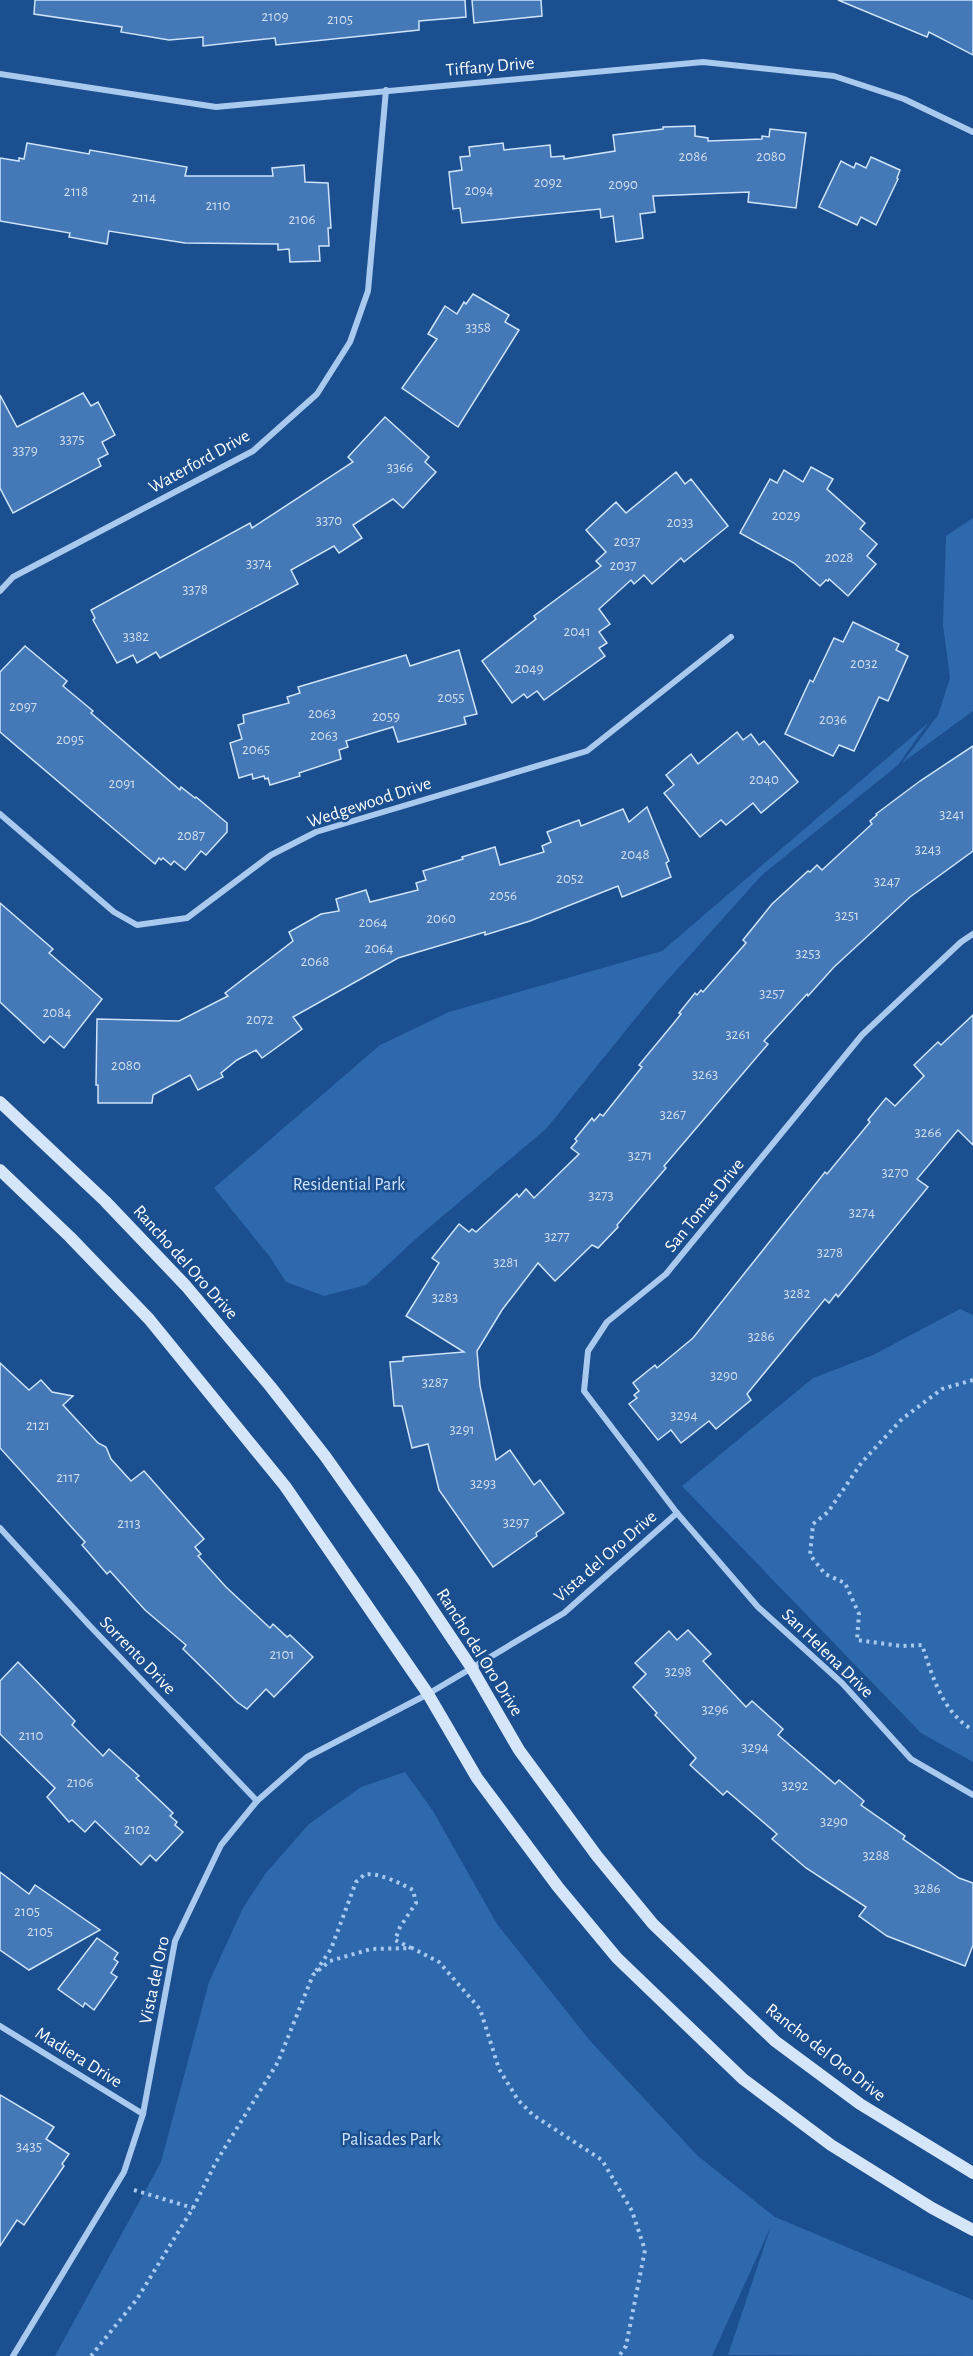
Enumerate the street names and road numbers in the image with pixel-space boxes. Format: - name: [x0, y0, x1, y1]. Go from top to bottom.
- street label: Tiffany Drive: [445, 54, 535, 80]
- street label: Waterford Drive: [146, 427, 253, 497]
- street label: Wedgewood Drive: [305, 774, 434, 831]
- street label: San Tomas Drive: [662, 1155, 748, 1256]
- street label: Rancho del Oro Drive: [129, 1202, 241, 1323]
- street label: Vista del Oro Drive: [551, 1507, 661, 1606]
- street label: Rancho del Oro Drive: [433, 1586, 526, 1719]
- street label: San Helena Drive: [778, 1606, 877, 1702]
- street label: Sorrento Drive: [96, 1613, 179, 1698]
- street label: Vista del Oro: [137, 1935, 173, 2026]
- street label: Rancho del Oro Drive: [762, 2001, 889, 2105]
- street label: Madiera Drive: [32, 2024, 125, 2092]

